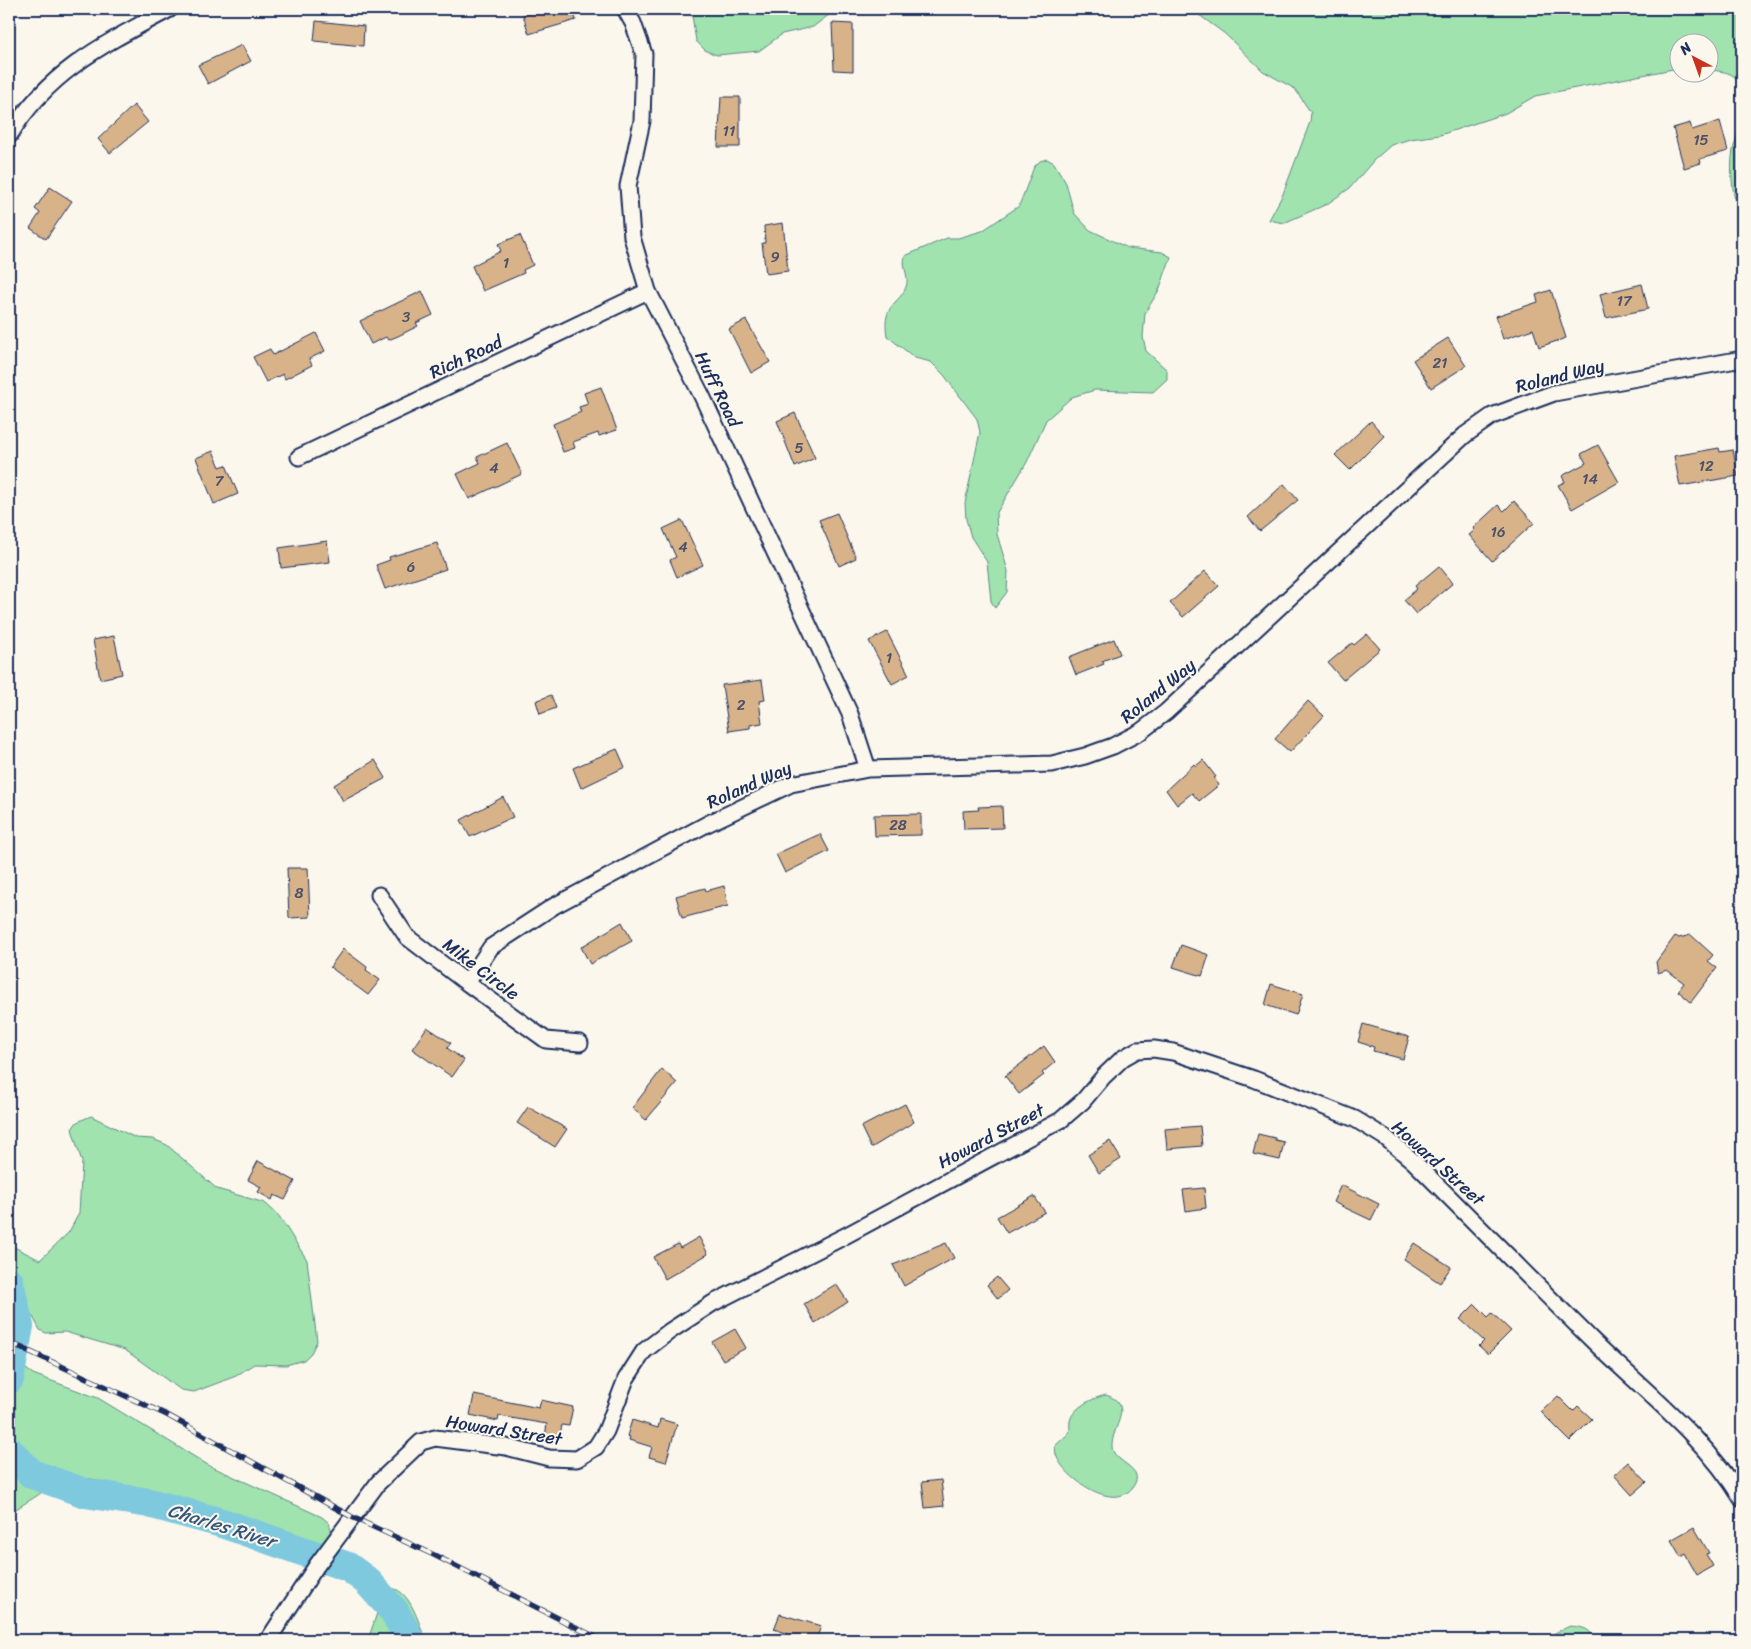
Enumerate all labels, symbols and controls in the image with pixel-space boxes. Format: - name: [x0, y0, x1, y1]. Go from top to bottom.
- north arrow: [1668, 32, 1718, 82]
- text: N: [1673, 36, 1698, 62]
- house number: 11: [723, 118, 735, 144]
- house number: 15: [1693, 127, 1709, 153]
- house number: 9: [770, 244, 780, 270]
- house number: 1: [503, 250, 509, 276]
- house number: 17: [1616, 288, 1633, 314]
- house number: 3: [402, 304, 410, 330]
- street label: Rich Road: [424, 325, 509, 388]
- street label: Huff Road: [686, 345, 751, 434]
- street label: Roland Way: [1512, 349, 1608, 402]
- house number: 21: [1432, 350, 1448, 376]
- house number: 5: [794, 435, 804, 461]
- house number: 12: [1698, 453, 1714, 479]
- house number: 4: [489, 455, 499, 481]
- house number: 14: [1582, 466, 1598, 492]
- house number: 7: [215, 468, 225, 494]
- house number: 16: [1491, 519, 1505, 545]
- house number: 4: [678, 534, 688, 560]
- house number: 6: [407, 554, 415, 580]
- house number: 1: [886, 645, 892, 671]
- street label: Roland Way: [1113, 650, 1204, 732]
- house number: 2: [737, 692, 746, 718]
- street label: Roland Way: [701, 752, 797, 818]
- house number: 28: [889, 812, 907, 838]
- house number: 8: [294, 880, 304, 906]
- street label: Mike Circle: [435, 929, 527, 1009]
- street label: Howard Street: [932, 1094, 1051, 1178]
- street label: Howard Street: [1384, 1112, 1493, 1215]
- street label: Howard Street: [444, 1405, 565, 1455]
- water label: Charles River: [164, 1493, 283, 1558]

